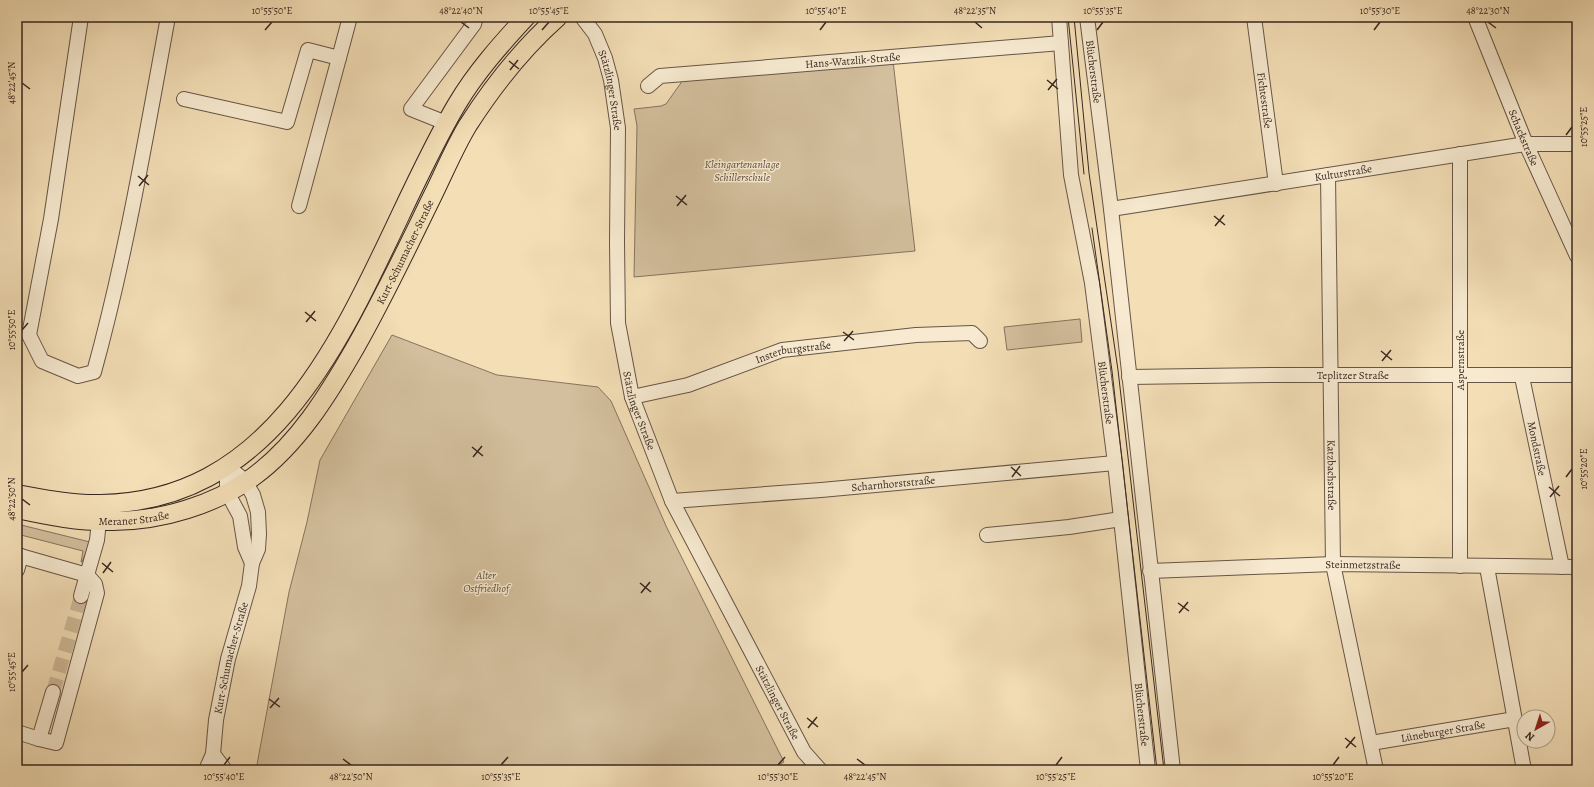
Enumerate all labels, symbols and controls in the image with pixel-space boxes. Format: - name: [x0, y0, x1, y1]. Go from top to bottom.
- text: 10°55'50"E: [252, 4, 292, 17]
- text: 48°22'40"N: [439, 4, 483, 17]
- text: 10°55'45"E: [529, 4, 569, 17]
- text: 10°55'40"E: [806, 4, 847, 17]
- text: 48°22'35"N: [954, 4, 996, 17]
- text: 10°55'35"E: [1083, 4, 1123, 17]
- text: 10°55'30"E: [1360, 4, 1400, 17]
- text: 48°22'30"N: [1466, 4, 1510, 17]
- street label: Blücherstraße: [1082, 39, 1105, 104]
- street label: Stätzlinger Straße: [594, 47, 625, 132]
- street label: Hans-Watzlik-Straße: [805, 49, 901, 72]
- text: 48°22'45"N: [5, 62, 18, 104]
- street label: Fichtestraße: [1253, 71, 1276, 129]
- street label: Schackstraße: [1505, 107, 1542, 169]
- text: 10°55'25"E: [1577, 107, 1590, 147]
- park label: Kleingartenanlage Schillerschule: [704, 157, 780, 185]
- street label: Kulturstraße: [1313, 161, 1373, 185]
- street label: Kurt-Schumacher-Straße: [373, 197, 438, 307]
- text: 10°55'50"E: [5, 310, 18, 350]
- street label: Aspernstraße: [1453, 330, 1468, 391]
- street label: Insterburgstraße: [753, 338, 832, 367]
- street label: Blücherstraße: [1094, 360, 1117, 425]
- street label: Teplitzer Straße: [1317, 368, 1389, 383]
- street label: Stätzlinger Straße: [619, 370, 659, 452]
- street label: Mondstraße: [1524, 420, 1550, 477]
- street label: Katzbachstraße: [1323, 440, 1339, 510]
- text: 10°55'20"E: [1577, 448, 1590, 490]
- street label: Scharnhorststraße: [851, 473, 936, 495]
- text: 48°22'50"N: [5, 477, 18, 521]
- street label: Meraner Straße: [98, 507, 171, 529]
- street label: Steinmetzstraße: [1325, 557, 1401, 573]
- park label: Alter Ostfriedhof: [463, 568, 511, 596]
- street label: Kurt-Schumacher-Straße: [210, 600, 252, 715]
- text: 10°55'45"E: [5, 652, 18, 692]
- street label: Stätzlinger Straße: [752, 663, 803, 743]
- street label: Blücherstraße: [1131, 682, 1152, 747]
- north arrow: [1516, 709, 1556, 749]
- street label: Lüneburger Straße: [1400, 717, 1486, 746]
- text: N: [1522, 728, 1538, 745]
- text: 10°55'40"E: [204, 770, 245, 783]
- text: 48°22'50"N: [329, 770, 373, 783]
- text: 10°55'35"E: [481, 770, 521, 783]
- text: 10°55'30"E: [758, 770, 798, 783]
- text: 48°22'45"N: [844, 770, 886, 783]
- text: 10°55'25"E: [1036, 770, 1076, 783]
- text: 10°55'20"E: [1312, 770, 1354, 783]

